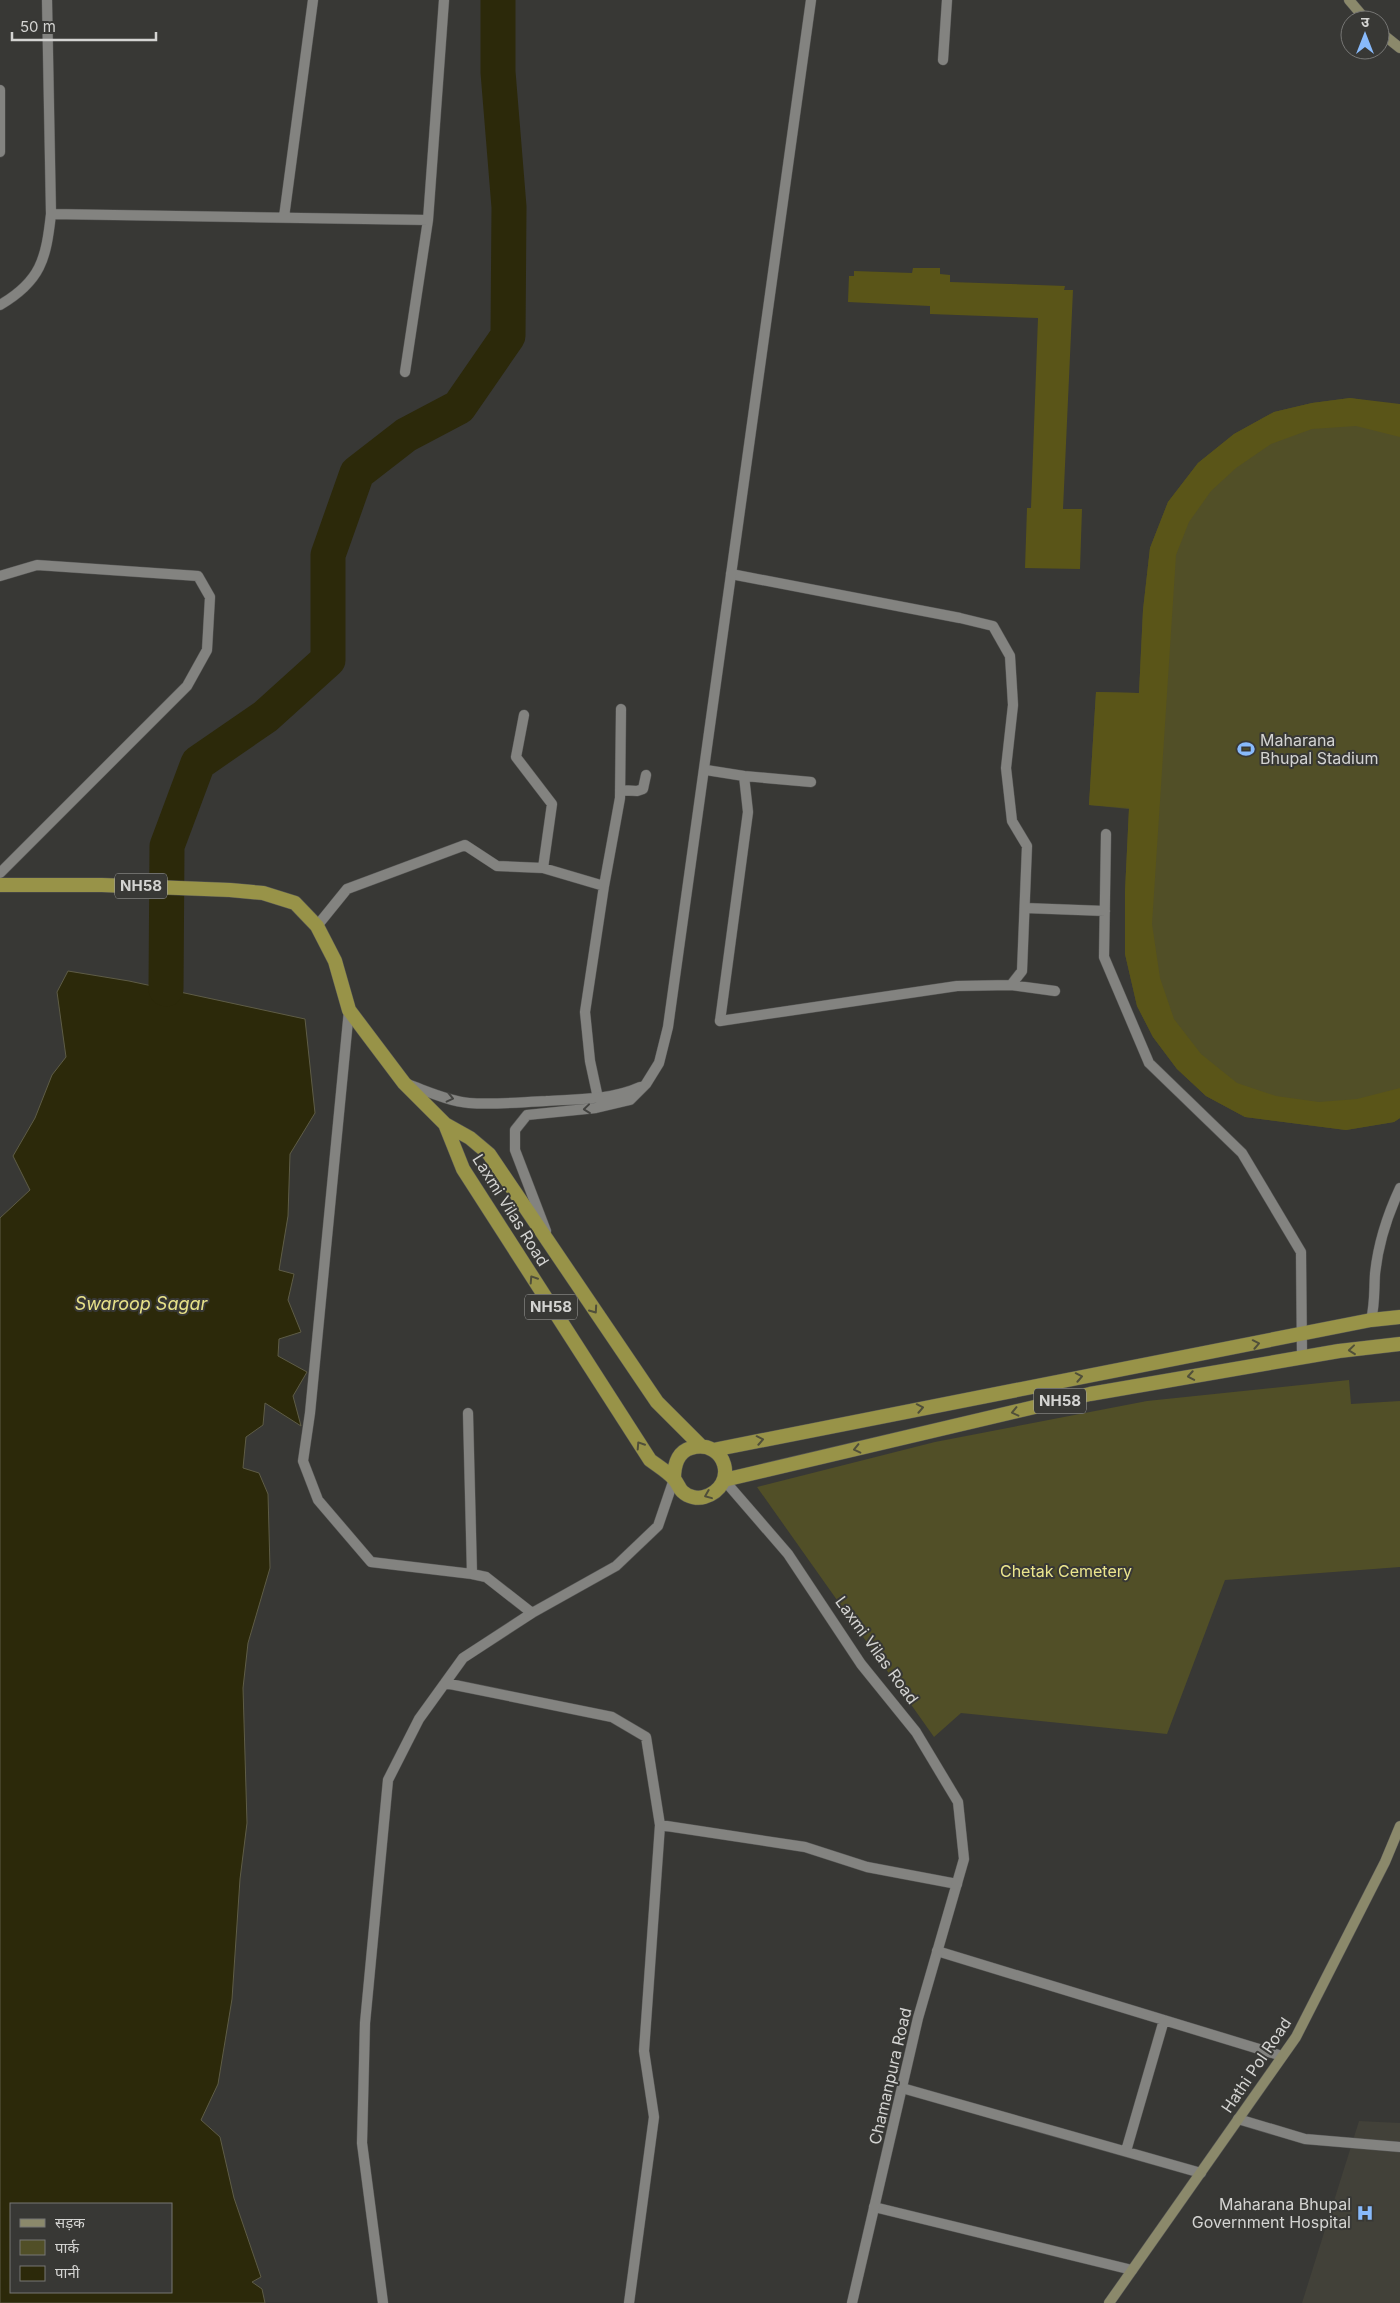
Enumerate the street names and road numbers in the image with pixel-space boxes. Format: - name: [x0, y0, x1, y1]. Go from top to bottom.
- road number: NH58: [115, 874, 167, 898]
- street label: Laxmi Vilas Road: [468, 1150, 554, 1270]
- road number: NH58: [525, 1294, 577, 1320]
- road number: NH58: [1034, 1388, 1086, 1414]
- street label: Laxmi Vilas Road: [831, 1592, 923, 1708]
- street label: Chamanpura Road: [865, 2006, 915, 2146]
- street label: Hathi Pol Road: [1217, 2014, 1295, 2116]

